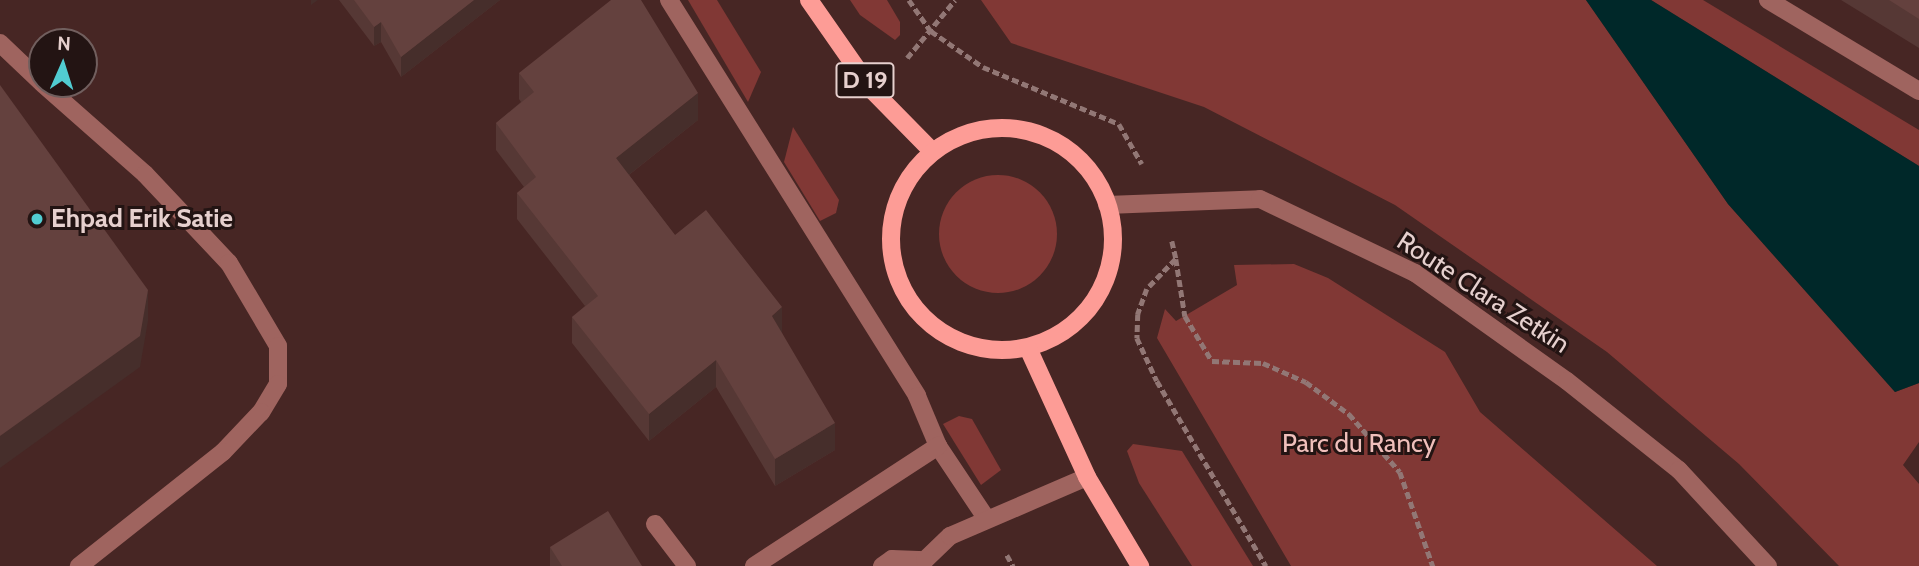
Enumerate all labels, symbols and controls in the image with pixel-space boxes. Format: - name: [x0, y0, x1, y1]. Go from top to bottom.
- north arrow: [28, 28, 98, 98]
- text: N: [57, 32, 71, 55]
- road number: D 19: [835, 60, 895, 100]
- place label: Ehpad Erik Satie: [51, 203, 233, 235]
- marker: Ehpad Erik Satie: [29, 211, 45, 227]
- street label: Route Clara Zetkin: [1391, 226, 1575, 360]
- park label: Parc du Rancy: [1282, 428, 1436, 460]

